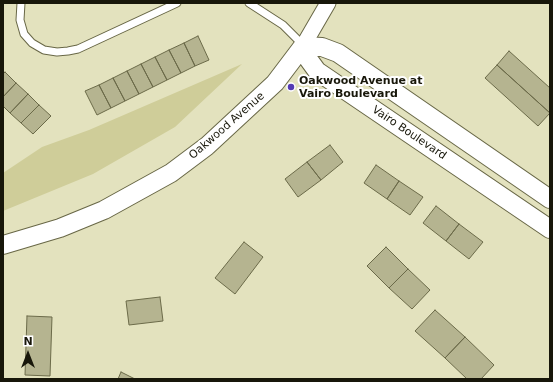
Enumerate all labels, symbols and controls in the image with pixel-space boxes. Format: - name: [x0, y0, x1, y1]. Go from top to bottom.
- place label: Oakwood Avenue at Vairo Boulevard: [299, 74, 422, 100]
- marker: Oakwood Avenue at Vairo Boulevard: [286, 82, 296, 92]
- street label: Oakwood Avenue: [187, 90, 267, 162]
- street label: Vairo Boulevard: [369, 103, 449, 163]
- north arrow: [8, 334, 48, 374]
- text: N: [23, 335, 33, 348]

